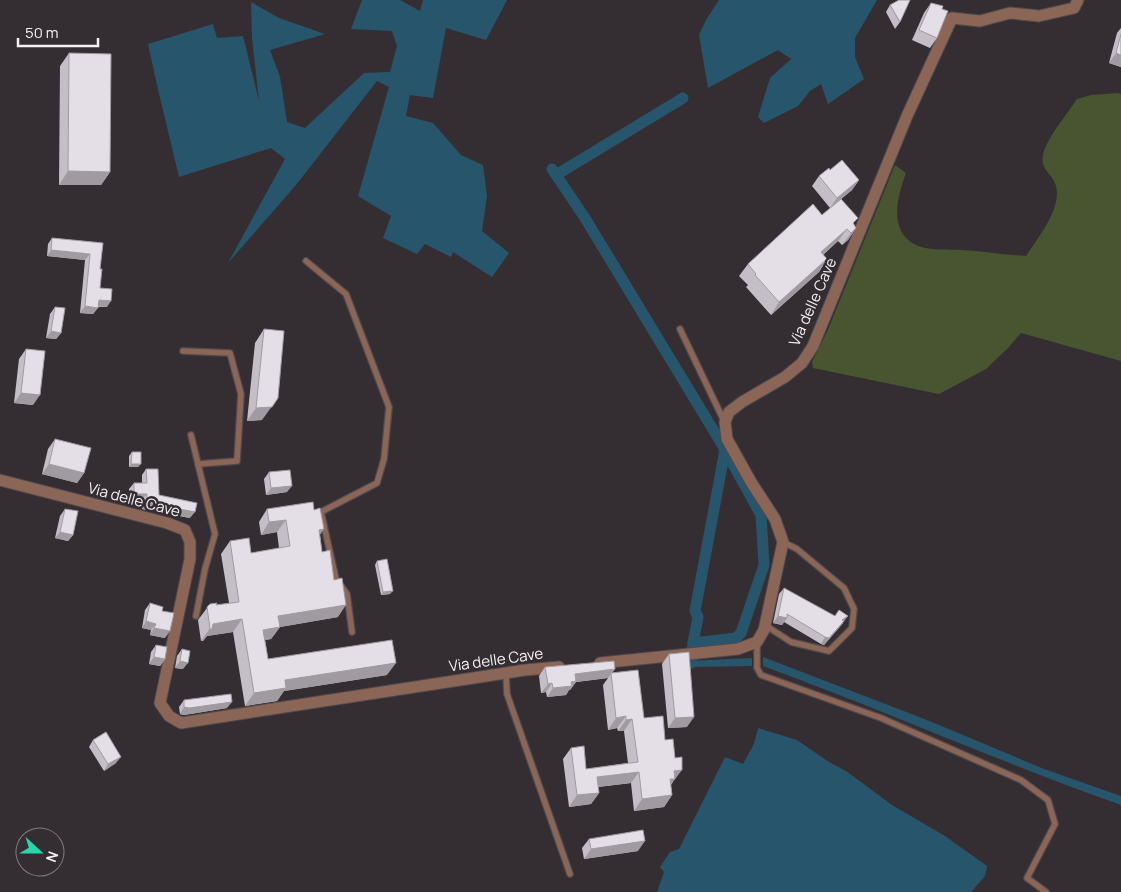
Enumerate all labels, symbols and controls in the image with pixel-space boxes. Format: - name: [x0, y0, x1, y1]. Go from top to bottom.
- scale bar: [18, 15, 98, 47]
- text: 50 m: [25, 22, 59, 43]
- street label: Via delle Cave: [784, 254, 842, 349]
- street label: Via delle Cave: [86, 477, 183, 522]
- street label: Via delle Cave: [447, 642, 545, 677]
- north arrow: [15, 827, 65, 877]
- text: N: [42, 849, 63, 865]

